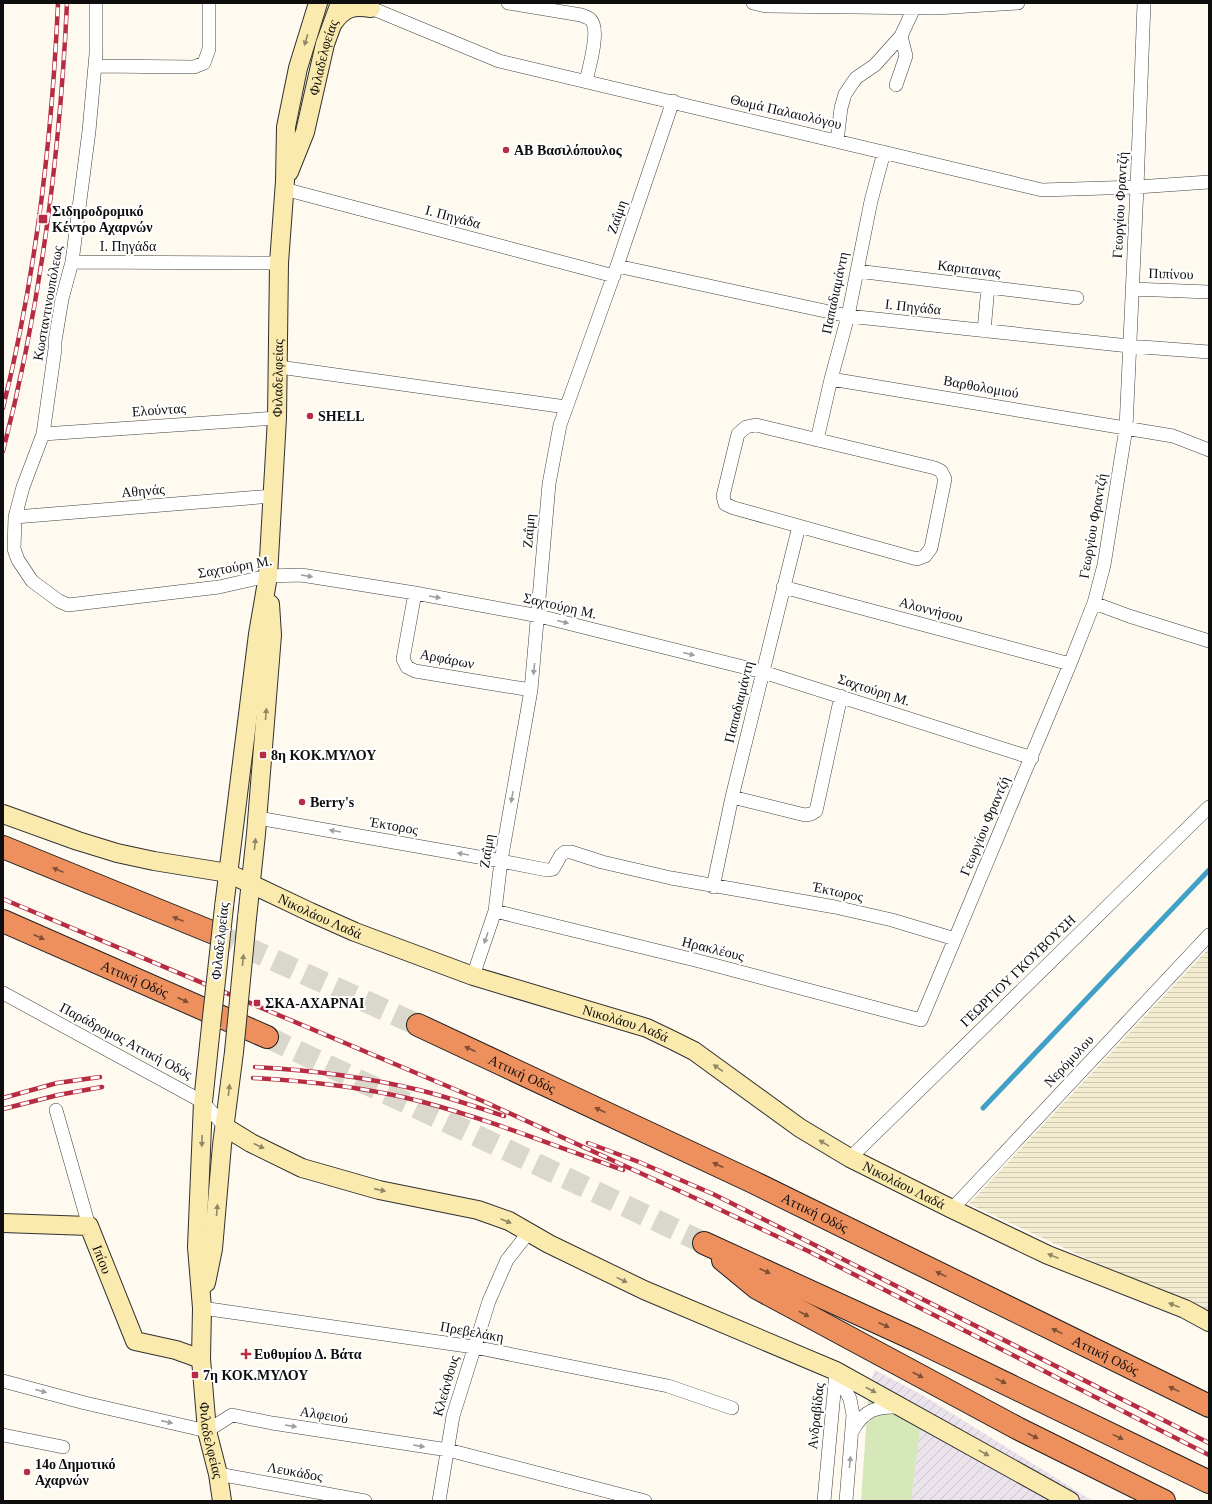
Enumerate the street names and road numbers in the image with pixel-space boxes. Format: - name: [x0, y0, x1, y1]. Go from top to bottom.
- street label: Φιλαδελφείας: [306, 17, 341, 97]
- street label: Θωμά Παλαιολόγου: [729, 92, 843, 132]
- street label: Γεωργίου Φραντζή: [1110, 151, 1130, 259]
- street label: Ζαΐμη: [604, 198, 630, 236]
- street label: Ι. Πηγάδα: [424, 202, 483, 232]
- street label: Ι. Πηγάδα: [100, 239, 157, 254]
- street label: Κωσταντινουπόλεως: [30, 244, 66, 362]
- street label: Παπαδιαμάντη: [819, 251, 851, 335]
- street label: Καριταινας: [937, 258, 1002, 280]
- street label: Πιπίνου: [1148, 266, 1194, 282]
- street label: Ι. Πηγάδα: [884, 297, 943, 317]
- street label: Φιλαδελφείας: [270, 339, 286, 417]
- street label: Βαρθολομιού: [942, 373, 1020, 401]
- street label: Ελούντας: [131, 401, 187, 419]
- street label: Γεωργίου Φραντζή: [1076, 472, 1110, 580]
- street label: Αθηνάς: [121, 482, 166, 500]
- street label: Ζαΐμη: [520, 513, 538, 549]
- street label: Σαχτούρη Μ.: [197, 553, 273, 581]
- street label: Σαχτούρη Μ.: [522, 590, 598, 622]
- street label: Αλοννήσου: [897, 594, 965, 626]
- street label: Αρφάρων: [419, 646, 475, 672]
- street label: Παπαδιαμάντη: [722, 660, 756, 744]
- street label: Σαχτούρη Μ.: [836, 671, 912, 709]
- street label: Γεωργίου Φραντζή: [957, 774, 1013, 878]
- street label: Έκτορος: [368, 814, 420, 838]
- street label: Ζαΐμη: [477, 833, 497, 869]
- street label: Έκτωρος: [810, 879, 865, 905]
- street label: Νικολάου Λαδά: [276, 891, 364, 942]
- street label: Φιλαδελφείας: [208, 901, 232, 981]
- street label: ΓΕΩΡΓΙΟΥ ΓΚΟΥΒΟΥΣΗ: [957, 912, 1079, 1030]
- street label: Ηρακλέους: [680, 934, 746, 964]
- street label: Αττική Οδός: [99, 958, 171, 1001]
- street label: Παράδρομος Αττική Οδός: [57, 1000, 195, 1082]
- street label: Νικολάου Λαδά: [581, 1002, 672, 1045]
- street label: Νερόμυλου: [1041, 1032, 1097, 1090]
- street label: Αττική Οδός: [486, 1052, 558, 1096]
- street label: Νικολάου Λαδά: [860, 1158, 948, 1212]
- street label: Αττική Οδός: [779, 1190, 851, 1235]
- street label: Ιπίου: [90, 1243, 115, 1276]
- street label: Πρεβελάκη: [439, 1319, 505, 1345]
- street label: Αττική Οδός: [1070, 1333, 1142, 1378]
- street label: Κλεάνθους: [430, 1353, 462, 1418]
- street label: Ανδραβίδας: [805, 1382, 827, 1450]
- street label: Φιλαδελφείας: [197, 1401, 226, 1480]
- street label: Αλφειού: [299, 1404, 349, 1426]
- street label: Λευκάδος: [266, 1460, 325, 1484]

